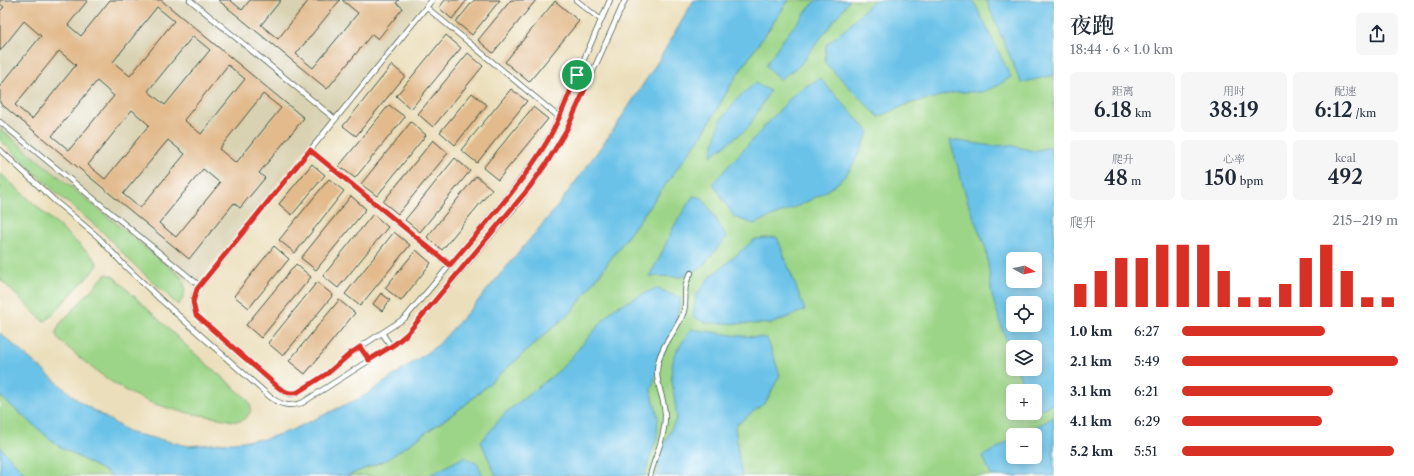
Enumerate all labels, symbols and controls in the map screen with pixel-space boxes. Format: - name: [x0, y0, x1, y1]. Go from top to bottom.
- text: 夜跑: [1070, 12, 1114, 39]
- button: share: [1356, 13, 1398, 55]
- text: 18:44 · 6 × 1.0 km: [1070, 41, 1173, 57]
- pin: [560, 58, 594, 92]
- icon: arrive: [566, 64, 588, 86]
- text: 距离: [1112, 84, 1134, 98]
- text: 用时: [1223, 84, 1245, 98]
- text: 配速: [1334, 84, 1356, 98]
- text: 6.18: [1094, 98, 1132, 122]
- text: 38:19: [1209, 98, 1259, 122]
- text: 6:12: [1314, 98, 1353, 122]
- text: km: [1132, 106, 1152, 120]
- text: /km: [1353, 106, 1376, 120]
- text: kcal: [1335, 151, 1356, 165]
- text: 爬升: [1112, 152, 1134, 166]
- text: 心率: [1223, 152, 1245, 166]
- text: 492: [1328, 165, 1363, 189]
- text: 48: [1104, 166, 1128, 190]
- text: 150: [1204, 166, 1237, 190]
- text: m: [1128, 174, 1141, 188]
- text: bpm: [1237, 174, 1264, 188]
- text: 215–219 m: [1332, 212, 1398, 228]
- text: 爬升: [1070, 214, 1096, 230]
- north arrow: [1006, 252, 1042, 288]
- map controls: [1006, 252, 1042, 464]
- button: locate: [1006, 296, 1042, 332]
- text: 1.0 km: [1070, 323, 1112, 339]
- text: 6:27: [1134, 323, 1159, 339]
- button: layers: [1006, 340, 1042, 376]
- text: 2.1 km: [1070, 353, 1112, 369]
- text: 5:49: [1134, 353, 1160, 369]
- text: 3.1 km: [1070, 383, 1112, 399]
- text: 6:21: [1134, 383, 1158, 399]
- button: +: [1006, 384, 1042, 420]
- text: 4.1 km: [1070, 413, 1112, 429]
- text: 6:29: [1134, 413, 1160, 429]
- button: −: [1006, 428, 1042, 464]
- text: 5.2 km: [1070, 443, 1113, 459]
- text: 5:51: [1134, 443, 1157, 459]

